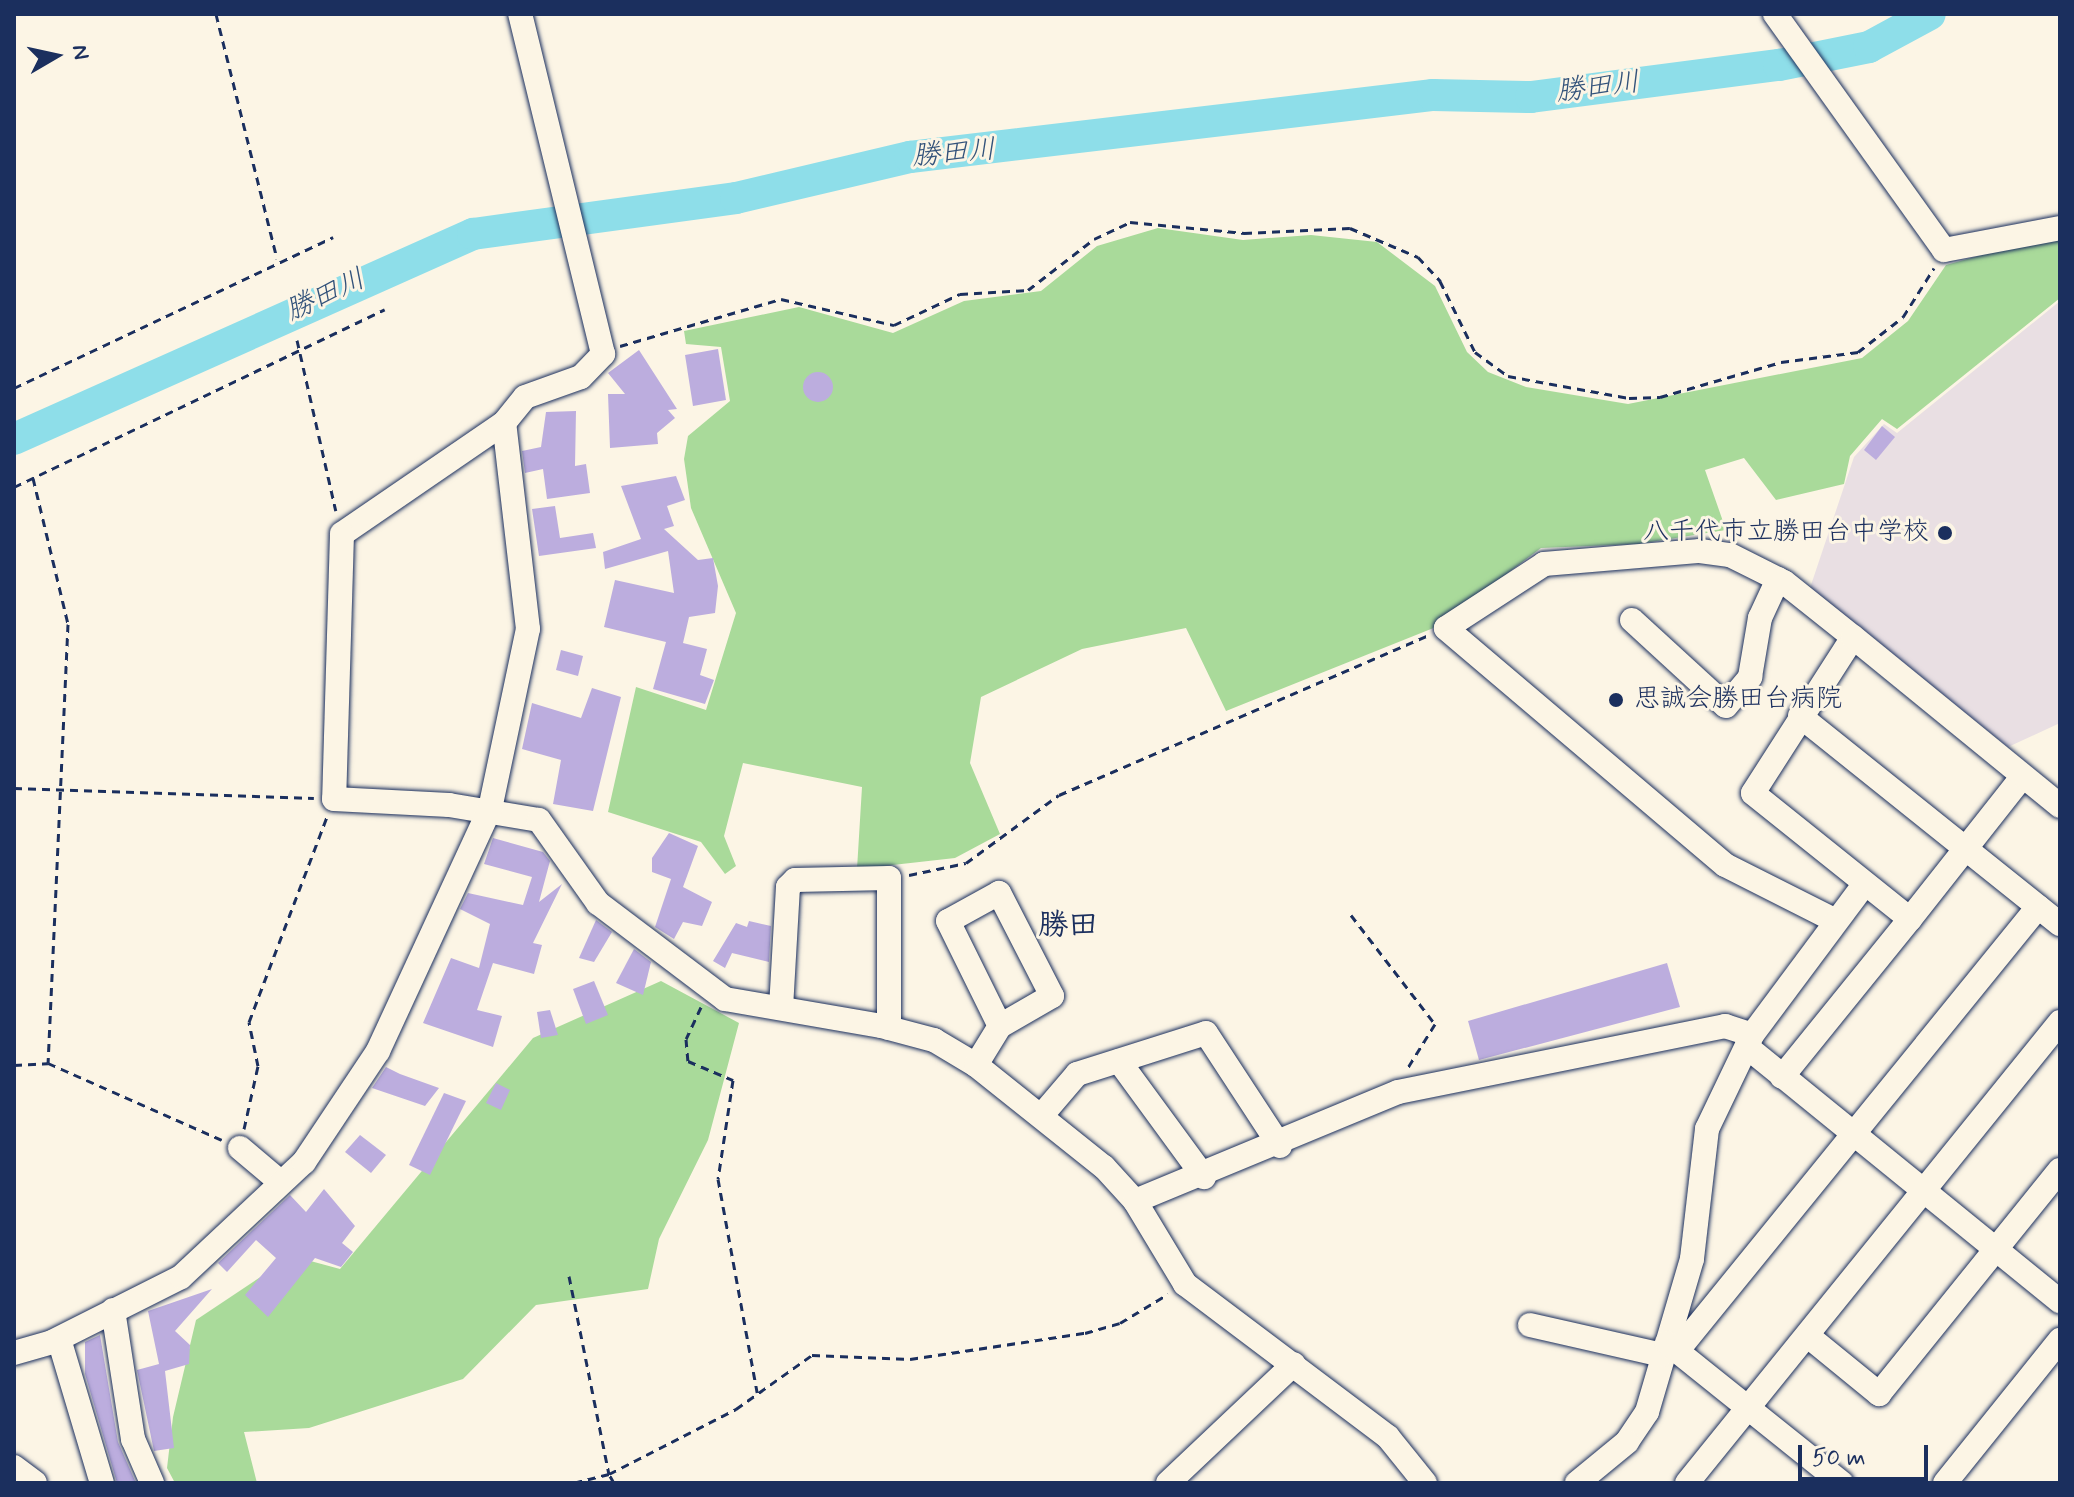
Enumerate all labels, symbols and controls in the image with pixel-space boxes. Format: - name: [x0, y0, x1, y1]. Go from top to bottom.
- north arrow: [16, 16, 96, 96]
- text: N: [65, 43, 95, 62]
- water label: 勝田川: [1554, 66, 1642, 110]
- water label: 勝田川: [911, 134, 997, 174]
- water label: 勝田川: [281, 263, 371, 329]
- place label: 八千代市立勝田台中学校: [1643, 517, 1929, 549]
- marker: 八千代市立勝田台中学校: [1936, 524, 1954, 542]
- place label: 思誠会勝田台病院: [1634, 684, 1842, 716]
- marker: 思誠会勝田台病院: [1605, 689, 1627, 711]
- district label: 勝田: [1038, 908, 1098, 944]
- scale bar: [1802, 1429, 1932, 1479]
- text: 50 m: [1812, 1443, 1866, 1474]

